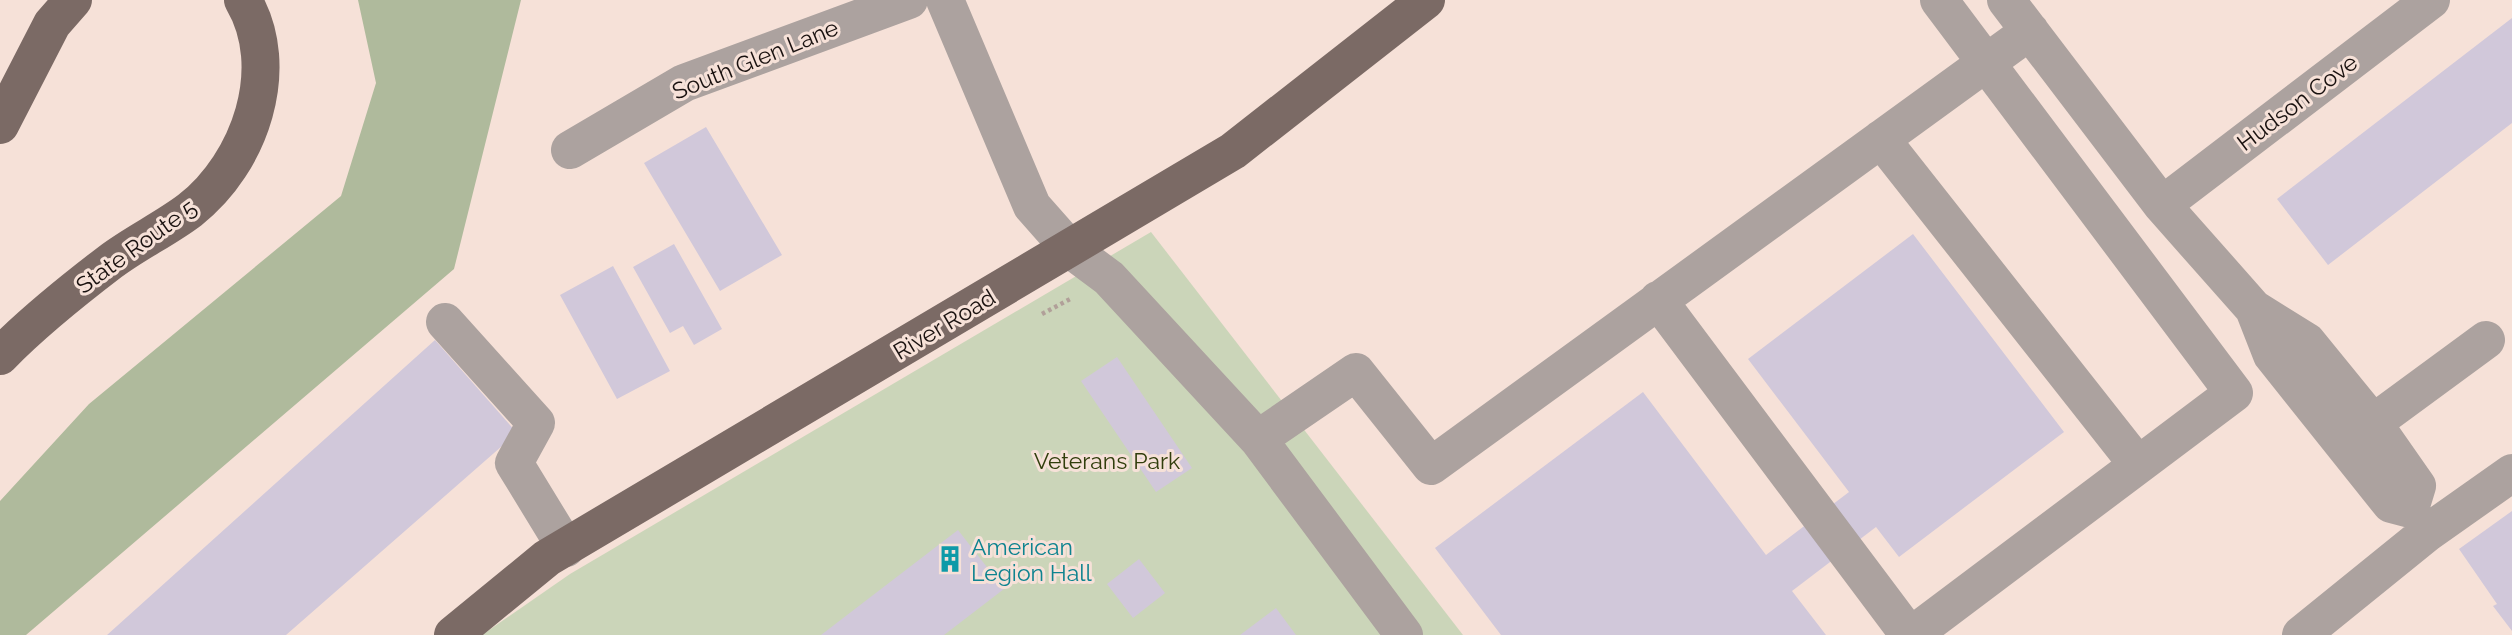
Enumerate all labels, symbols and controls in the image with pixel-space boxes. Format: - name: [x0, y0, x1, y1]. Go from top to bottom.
- street label: South Glen Lane: [668, 13, 842, 105]
- street label: Hudson Cove: [2232, 48, 2362, 156]
- street label: State Route 5: [71, 193, 201, 299]
- street label: River Road: [888, 283, 1000, 365]
- park label: Veterans Park: [1034, 447, 1180, 474]
- place label: American Legion Hall: [971, 533, 1092, 586]
- building icon: American Legion Hall: [935, 544, 965, 574]

